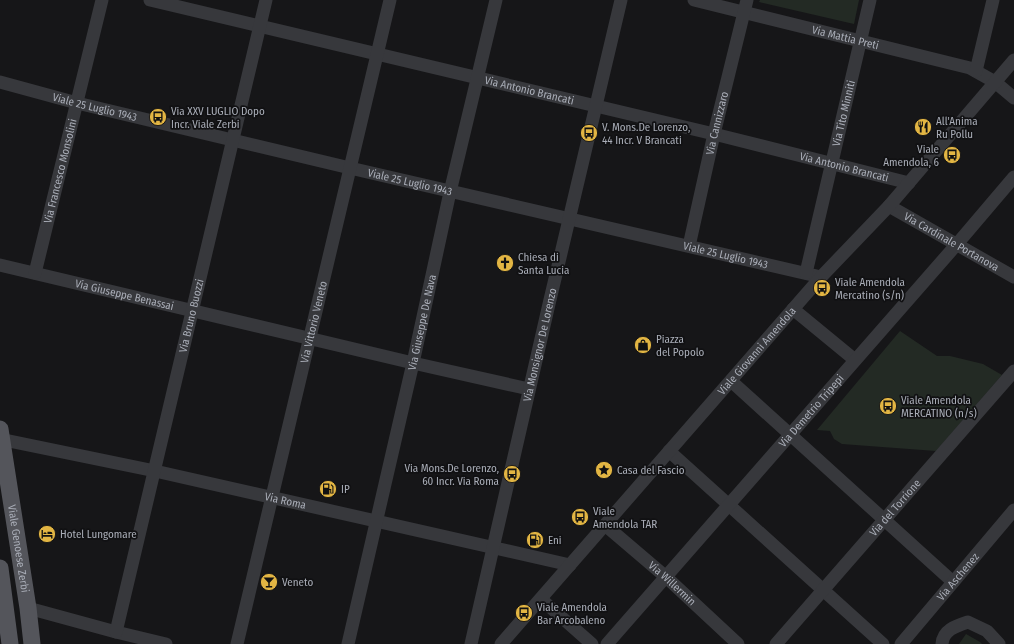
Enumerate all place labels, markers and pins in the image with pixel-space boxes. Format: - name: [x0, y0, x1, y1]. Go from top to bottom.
- place label: Via XXV LUGLIO Dopo Incr. Viale Zerbi: [171, 105, 265, 131]
- bus stop icon: Via XXV LUGLIO Dopo Incr. Viale Zerbi: [148, 107, 168, 127]
- place label: All'Anima Ru Pollu: [936, 115, 978, 141]
- restaurant icon: All'Anima Ru Pollu: [913, 117, 933, 137]
- place label: V. Mons.De Lorenzo, 44 Incr. V Brancati: [602, 121, 690, 147]
- bus stop icon: V. Mons.De Lorenzo, 44 Incr. V Brancati: [579, 123, 599, 143]
- place label: Viale Amendola, 6: [883, 143, 940, 169]
- bus stop icon: Viale Amendola, 6: [942, 145, 962, 165]
- place label: Chiesa di Santa Lucia: [518, 251, 569, 277]
- church icon: Chiesa di Santa Lucia: [495, 253, 515, 273]
- place label: Viale Amendola Mercatino (s/n): [835, 276, 905, 302]
- bus stop icon: Viale Amendola Mercatino (s/n): [812, 278, 832, 298]
- place label: Piazza del Popolo: [656, 333, 705, 359]
- shop icon: Piazza del Popolo: [633, 335, 653, 355]
- place label: Viale Amendola MERCATINO (n/s): [901, 394, 977, 420]
- bus stop icon: Viale Amendola MERCATINO (n/s): [878, 396, 898, 416]
- place icon: Casa del Fascio: [594, 460, 614, 480]
- place label: Via Mons.De Lorenzo, 60 Incr. Via Roma: [404, 462, 499, 488]
- bus stop icon: Via Mons.De Lorenzo, 60 Incr. Via Roma: [502, 464, 522, 484]
- place label: Casa del Fascio: [617, 464, 685, 477]
- fuel station icon: IP: [318, 479, 338, 499]
- place label: IP: [341, 483, 350, 496]
- place label: Viale Amendola TAR: [593, 505, 657, 531]
- bus stop icon: Viale Amendola TAR: [570, 507, 590, 527]
- hotel icon: Hotel Lungomare: [37, 524, 57, 544]
- place label: Hotel Lungomare: [60, 528, 137, 541]
- fuel station icon: Eni: [525, 530, 545, 550]
- place label: Eni: [548, 534, 562, 547]
- bar icon: Veneto: [259, 572, 279, 592]
- place label: Veneto: [282, 576, 313, 589]
- place label: Viale Amendola Bar Arcobaleno: [537, 601, 607, 627]
- bus stop icon: Viale Amendola Bar Arcobaleno: [514, 603, 534, 623]

